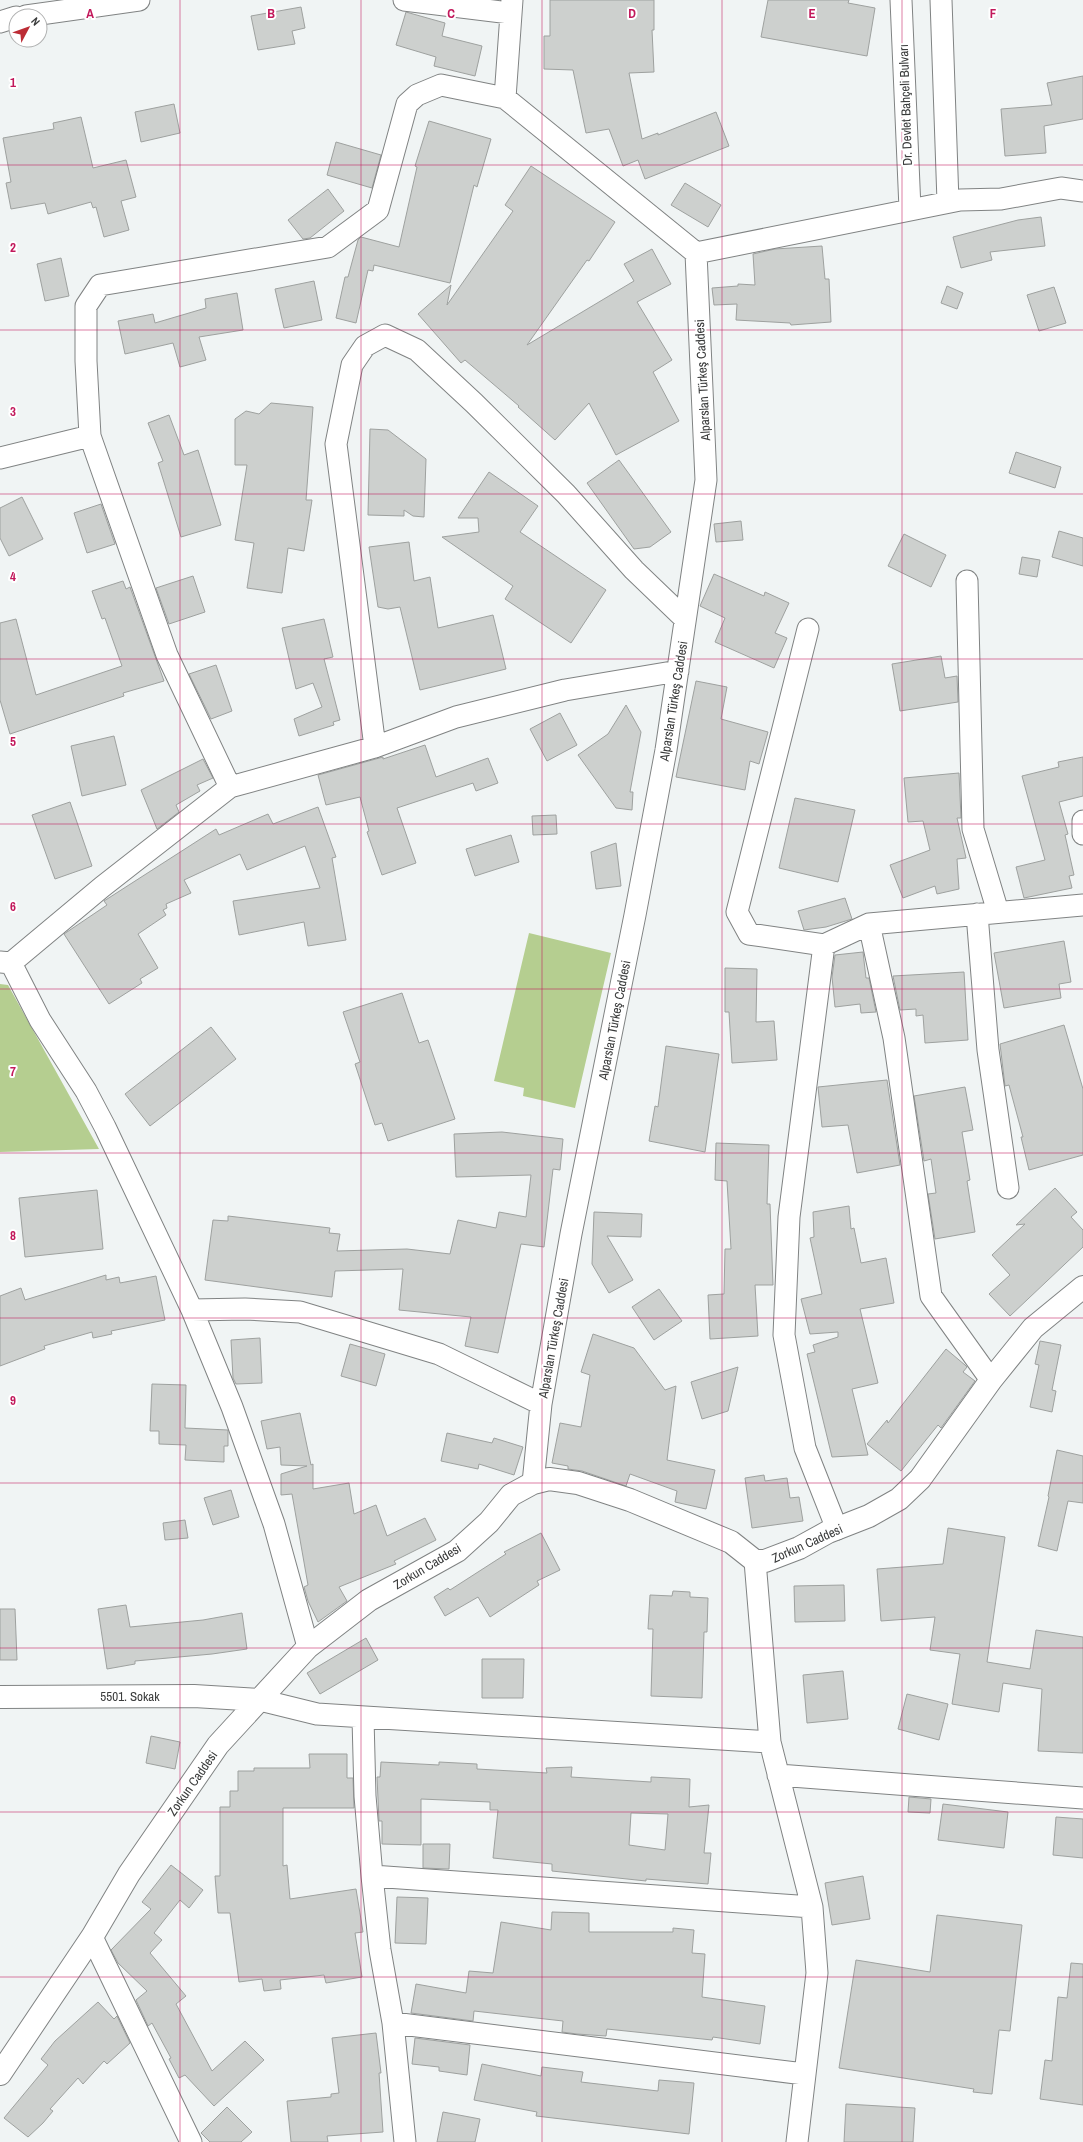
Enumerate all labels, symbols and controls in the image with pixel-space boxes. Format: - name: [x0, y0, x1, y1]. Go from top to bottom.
- text: A: [86, 5, 94, 22]
- text: B: [267, 5, 275, 22]
- text: C: [447, 5, 455, 22]
- text: D: [628, 5, 636, 22]
- text: E: [808, 5, 816, 22]
- text: F: [990, 5, 997, 22]
- north arrow: [8, 8, 48, 48]
- text: N: [28, 14, 43, 28]
- street label: Dr. Devlet Bahçeli Bulvarı: [895, 44, 916, 166]
- text: 1: [10, 74, 16, 91]
- text: 2: [10, 239, 16, 256]
- street label: Alparslan Türkeş Caddesi: [691, 319, 714, 442]
- text: 3: [10, 403, 16, 420]
- text: 4: [10, 568, 16, 585]
- street label: Alparslan Türkeş Caddesi: [655, 640, 691, 763]
- text: 5: [10, 733, 16, 750]
- text: 6: [10, 898, 16, 915]
- street label: Alparslan Türkeş Caddesi: [594, 959, 634, 1082]
- text: 7: [10, 1063, 16, 1080]
- text: 8: [10, 1227, 16, 1244]
- street label: Alparslan Türkeş Caddesi: [534, 1277, 572, 1400]
- text: 9: [10, 1392, 16, 1409]
- street label: Zorkun Caddesi: [769, 1520, 845, 1567]
- street label: Zorkun Caddesi: [390, 1540, 464, 1593]
- street label: 5501. Sokak: [100, 1688, 160, 1705]
- street label: Zorkun Caddesi: [164, 1747, 221, 1819]

